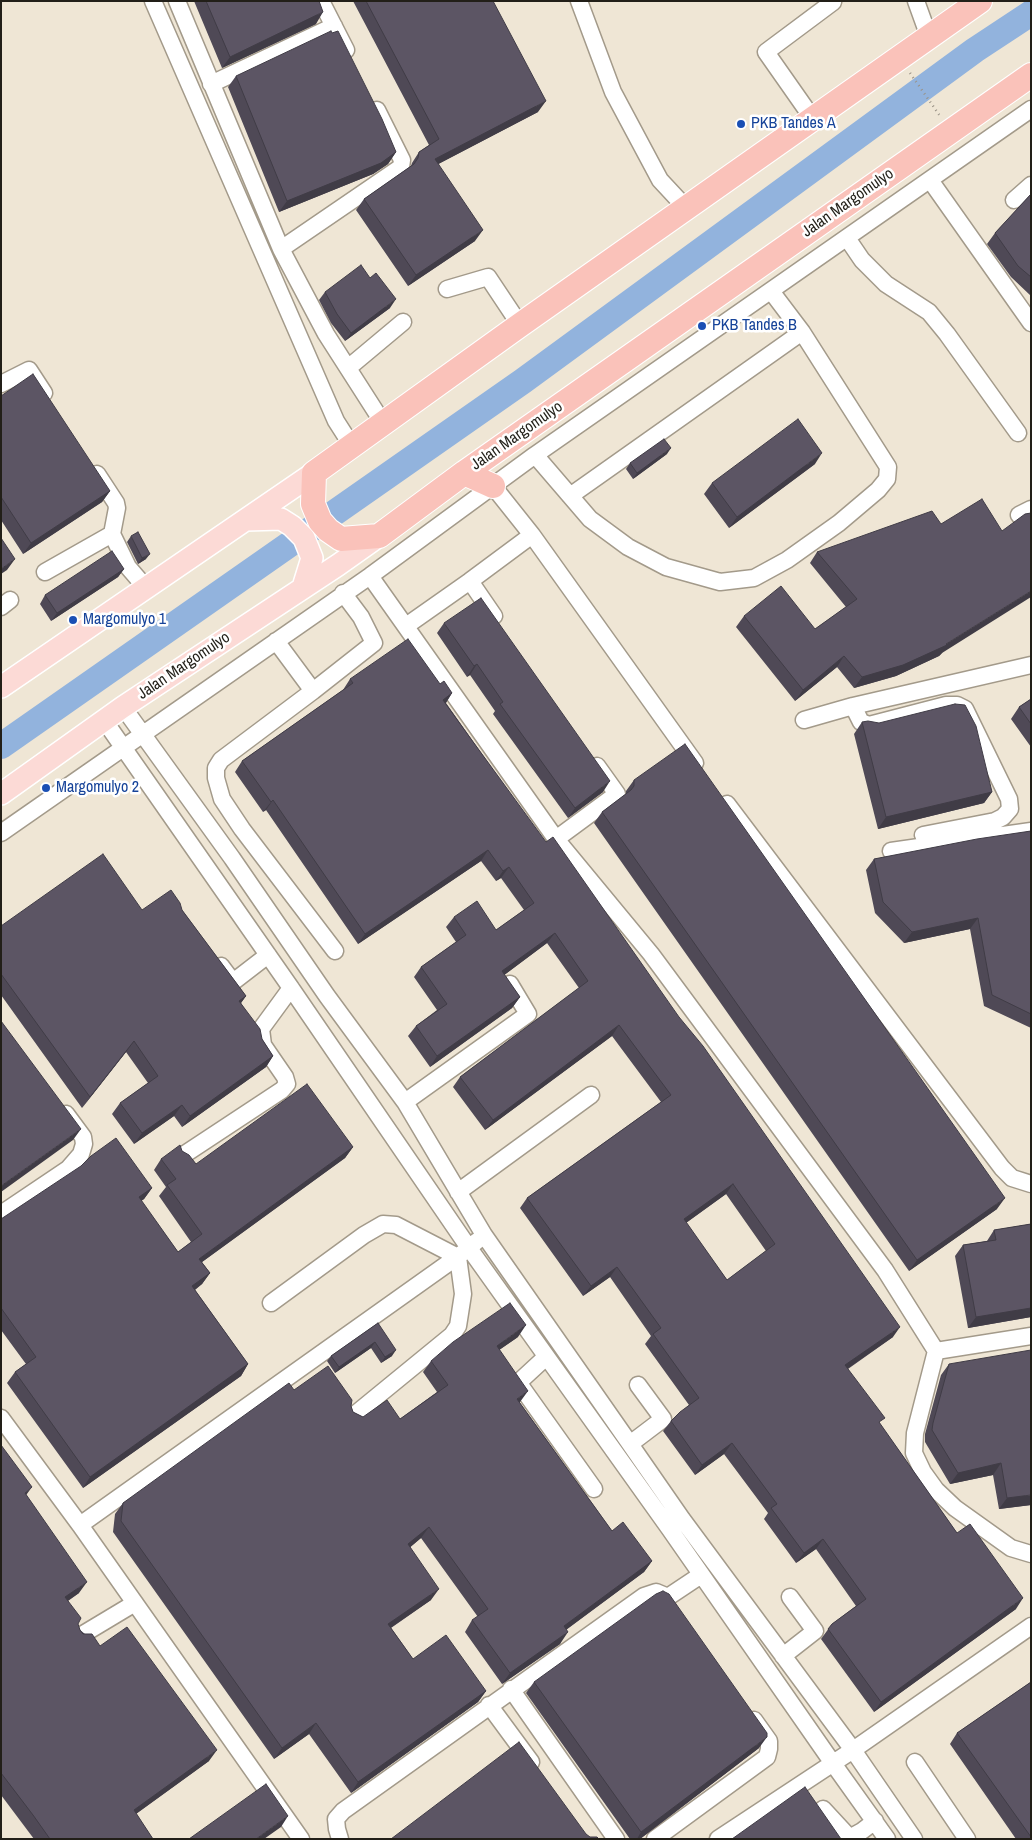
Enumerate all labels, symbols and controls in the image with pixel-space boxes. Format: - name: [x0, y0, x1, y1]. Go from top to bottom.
- place label: PKB Tandes A: [751, 114, 836, 134]
- marker: PKB Tandes A: [735, 118, 747, 130]
- street label: Jalan Margomulyo: [799, 164, 897, 242]
- place label: PKB Tandes B: [712, 316, 797, 336]
- marker: PKB Tandes B: [696, 320, 708, 332]
- street label: Jalan Margomulyo: [468, 397, 566, 475]
- place label: Margomulyo 1: [83, 610, 166, 630]
- marker: Margomulyo 1: [67, 614, 79, 626]
- street label: Jalan Margomulyo: [134, 628, 234, 704]
- place label: Margomulyo 2: [56, 778, 139, 798]
- marker: Margomulyo 2: [40, 782, 52, 794]

